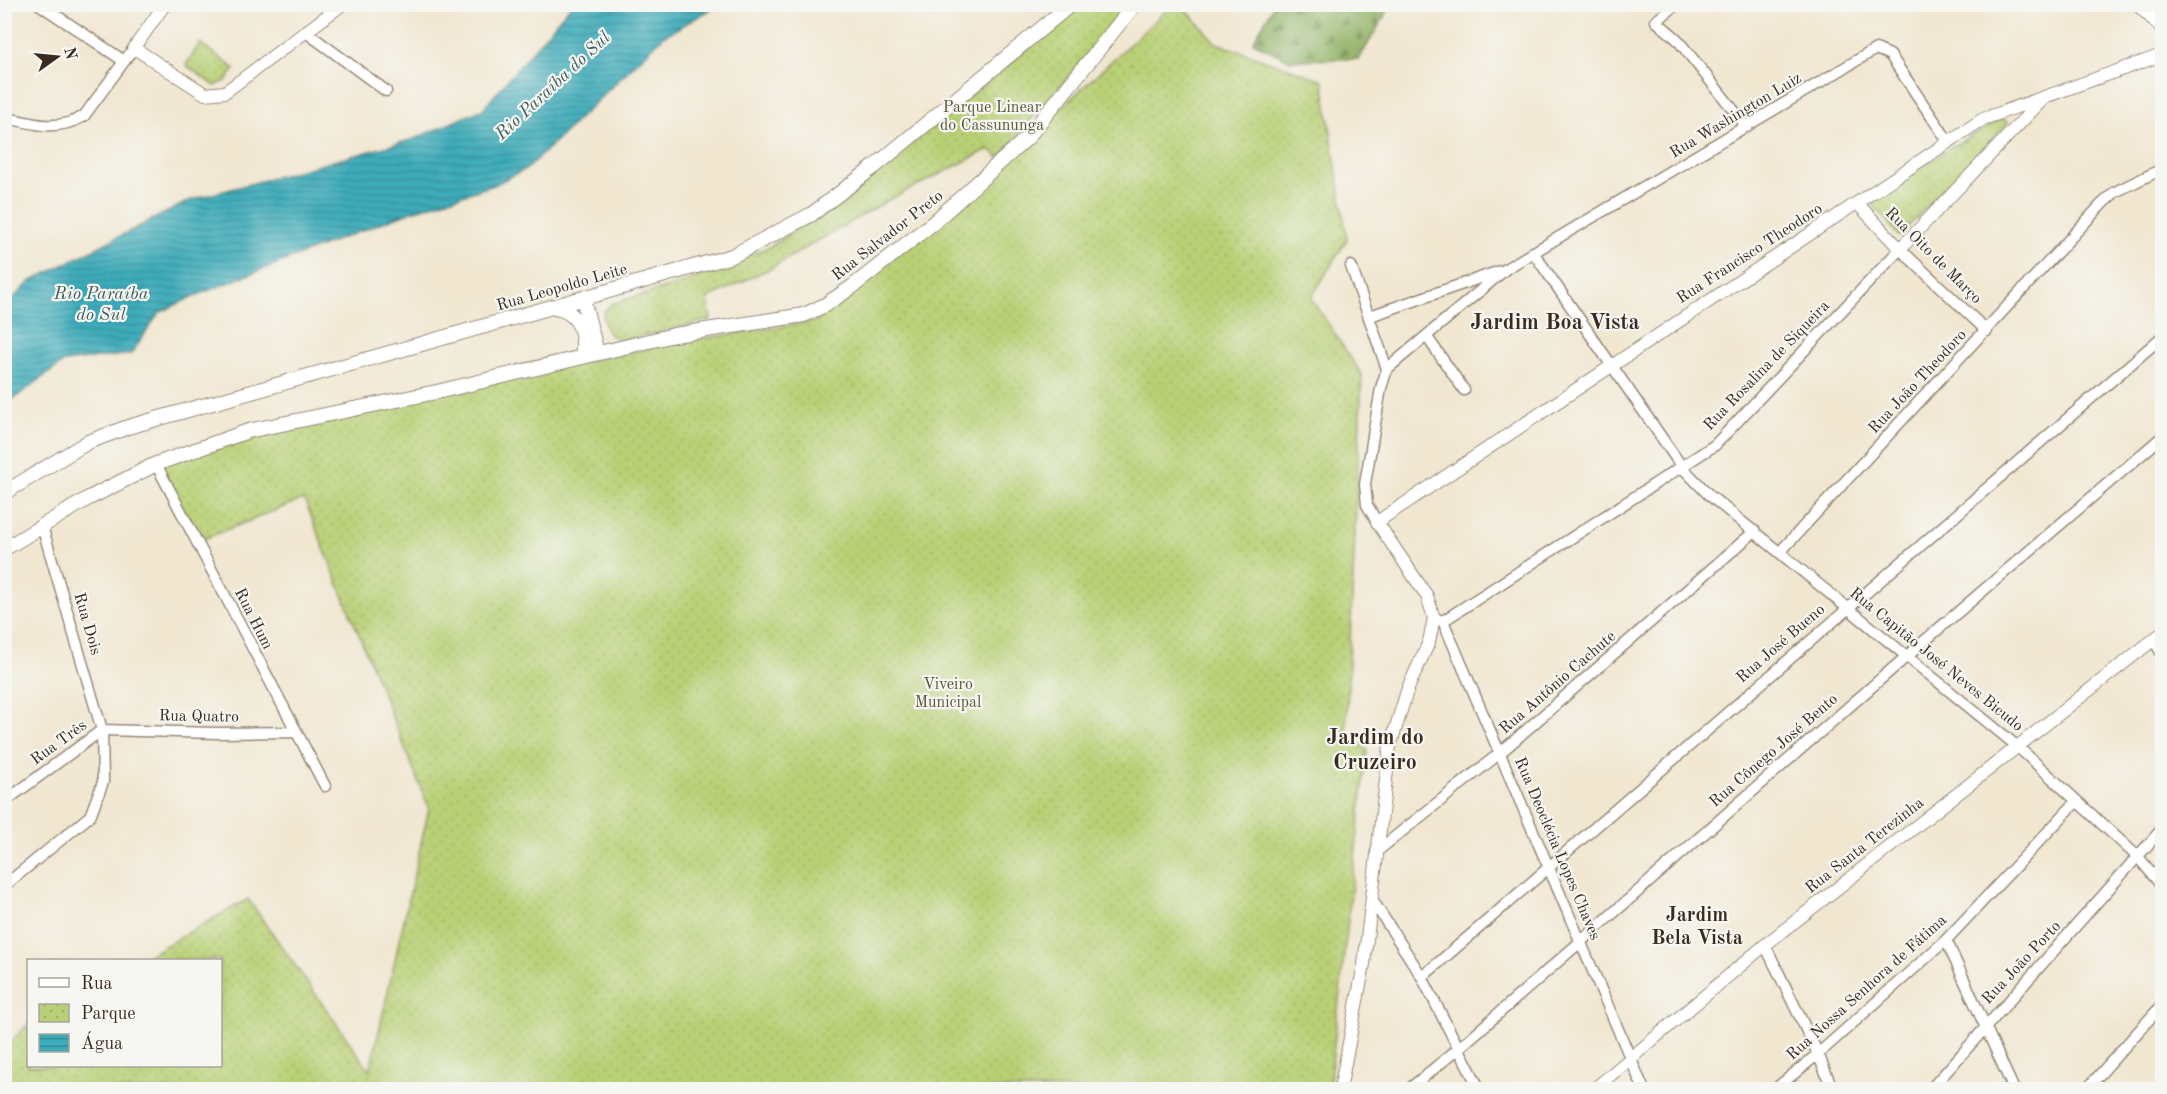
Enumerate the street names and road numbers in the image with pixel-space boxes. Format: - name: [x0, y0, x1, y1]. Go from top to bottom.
- street label: Rua Washington Luiz: [1667, 70, 1805, 162]
- street label: Rua Salvador Preto: [829, 188, 947, 284]
- street label: Rua Francisco Theodoro: [1674, 201, 1826, 307]
- street label: Rua Oito de Março: [1882, 205, 1984, 307]
- street label: Rua Leopoldo Leite: [495, 262, 629, 314]
- street label: Rua Rosalina de Siqueira: [1701, 298, 1833, 434]
- street label: Rua João Theodoro: [1866, 327, 1970, 437]
- street label: Rua Capitão José Neves Bicudo: [1846, 585, 2026, 735]
- street label: Rua Hum: [231, 586, 275, 652]
- street label: Rua Dois: [70, 591, 104, 657]
- street label: Rua José Bueno: [1734, 601, 1828, 687]
- street label: Rua Antônio Cachute: [1497, 628, 1619, 738]
- street label: Rua Cônego José Bento: [1707, 691, 1841, 811]
- street label: Rua Quatro: [159, 708, 239, 726]
- street label: Rua Três: [28, 717, 90, 768]
- street label: Rua Deoclécia Lopes Chaves: [1511, 755, 1603, 943]
- street label: Rua Santa Terezinha: [1803, 795, 1927, 897]
- street label: Rua Nossa Senhora de Fátima: [1784, 912, 1950, 1064]
- street label: Rua João Porto: [1980, 918, 2064, 1008]

